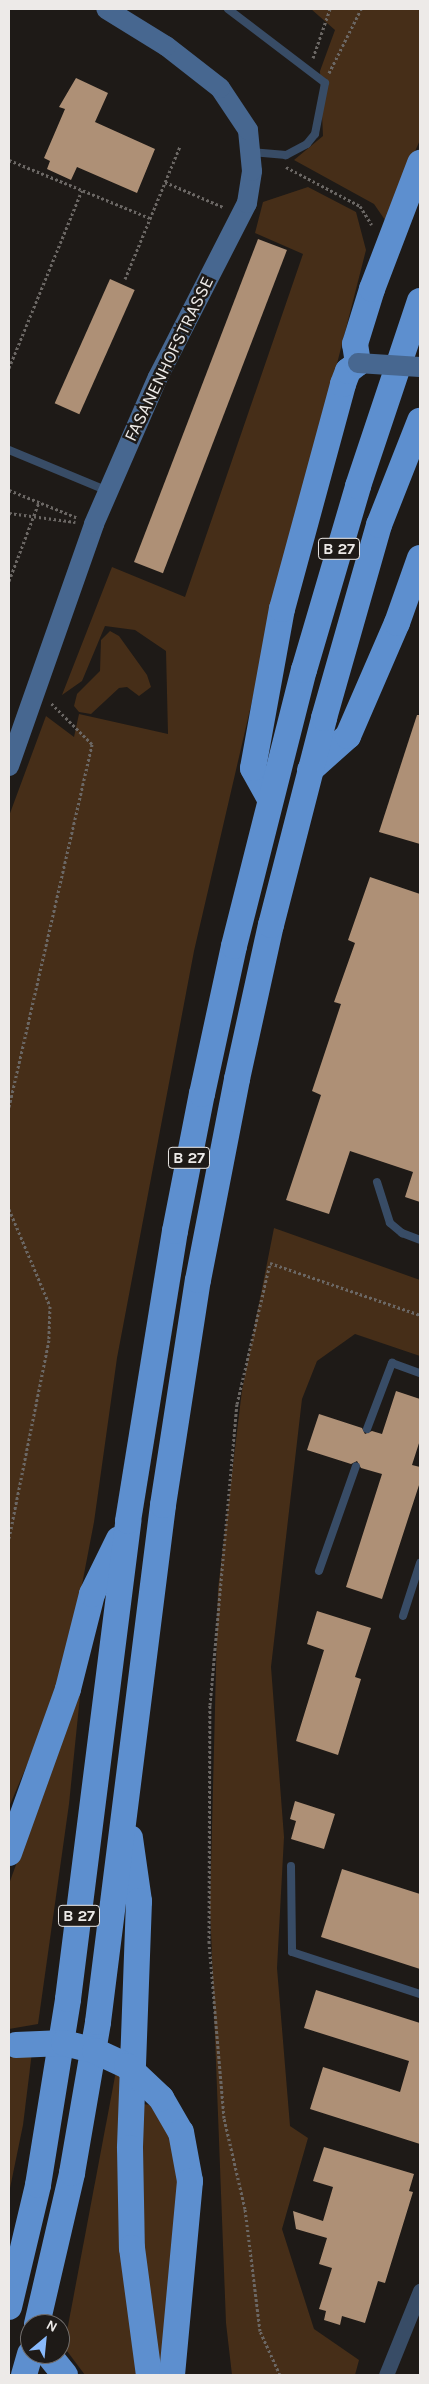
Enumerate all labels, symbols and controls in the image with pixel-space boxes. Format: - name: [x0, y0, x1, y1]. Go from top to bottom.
- street label: FASANENHOFSTRASSE: [120, 273, 218, 445]
- road number: B 27: [318, 536, 360, 562]
- road number: B 27: [168, 1144, 210, 1172]
- road number: B 27: [58, 1902, 100, 1930]
- north arrow: [20, 2314, 70, 2364]
- text: N: [43, 2316, 60, 2336]

